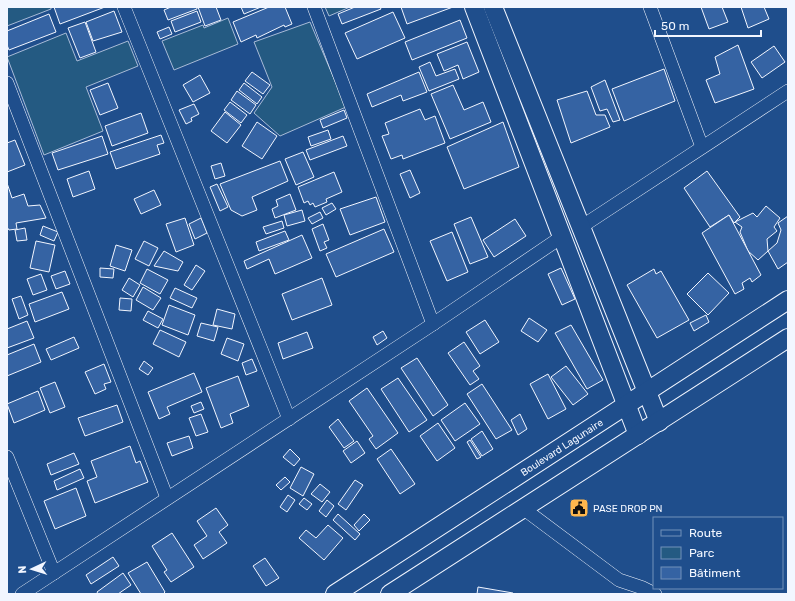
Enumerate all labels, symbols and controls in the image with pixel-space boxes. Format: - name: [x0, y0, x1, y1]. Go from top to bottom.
- scale bar: [655, 12, 761, 38]
- text: 50 m: [661, 19, 689, 33]
- street label: Boulevard Lagunaire: [519, 417, 606, 479]
- public building icon: PASE DROP PN: [568, 497, 590, 519]
- place label: PASE DROP PN: [593, 503, 663, 515]
- legend: [653, 517, 783, 589]
- text: Route: [689, 526, 723, 540]
- text: Parc: [689, 546, 715, 560]
- north arrow: [12, 549, 52, 589]
- text: N: [16, 565, 29, 574]
- text: Bâtiment: [689, 566, 741, 580]

